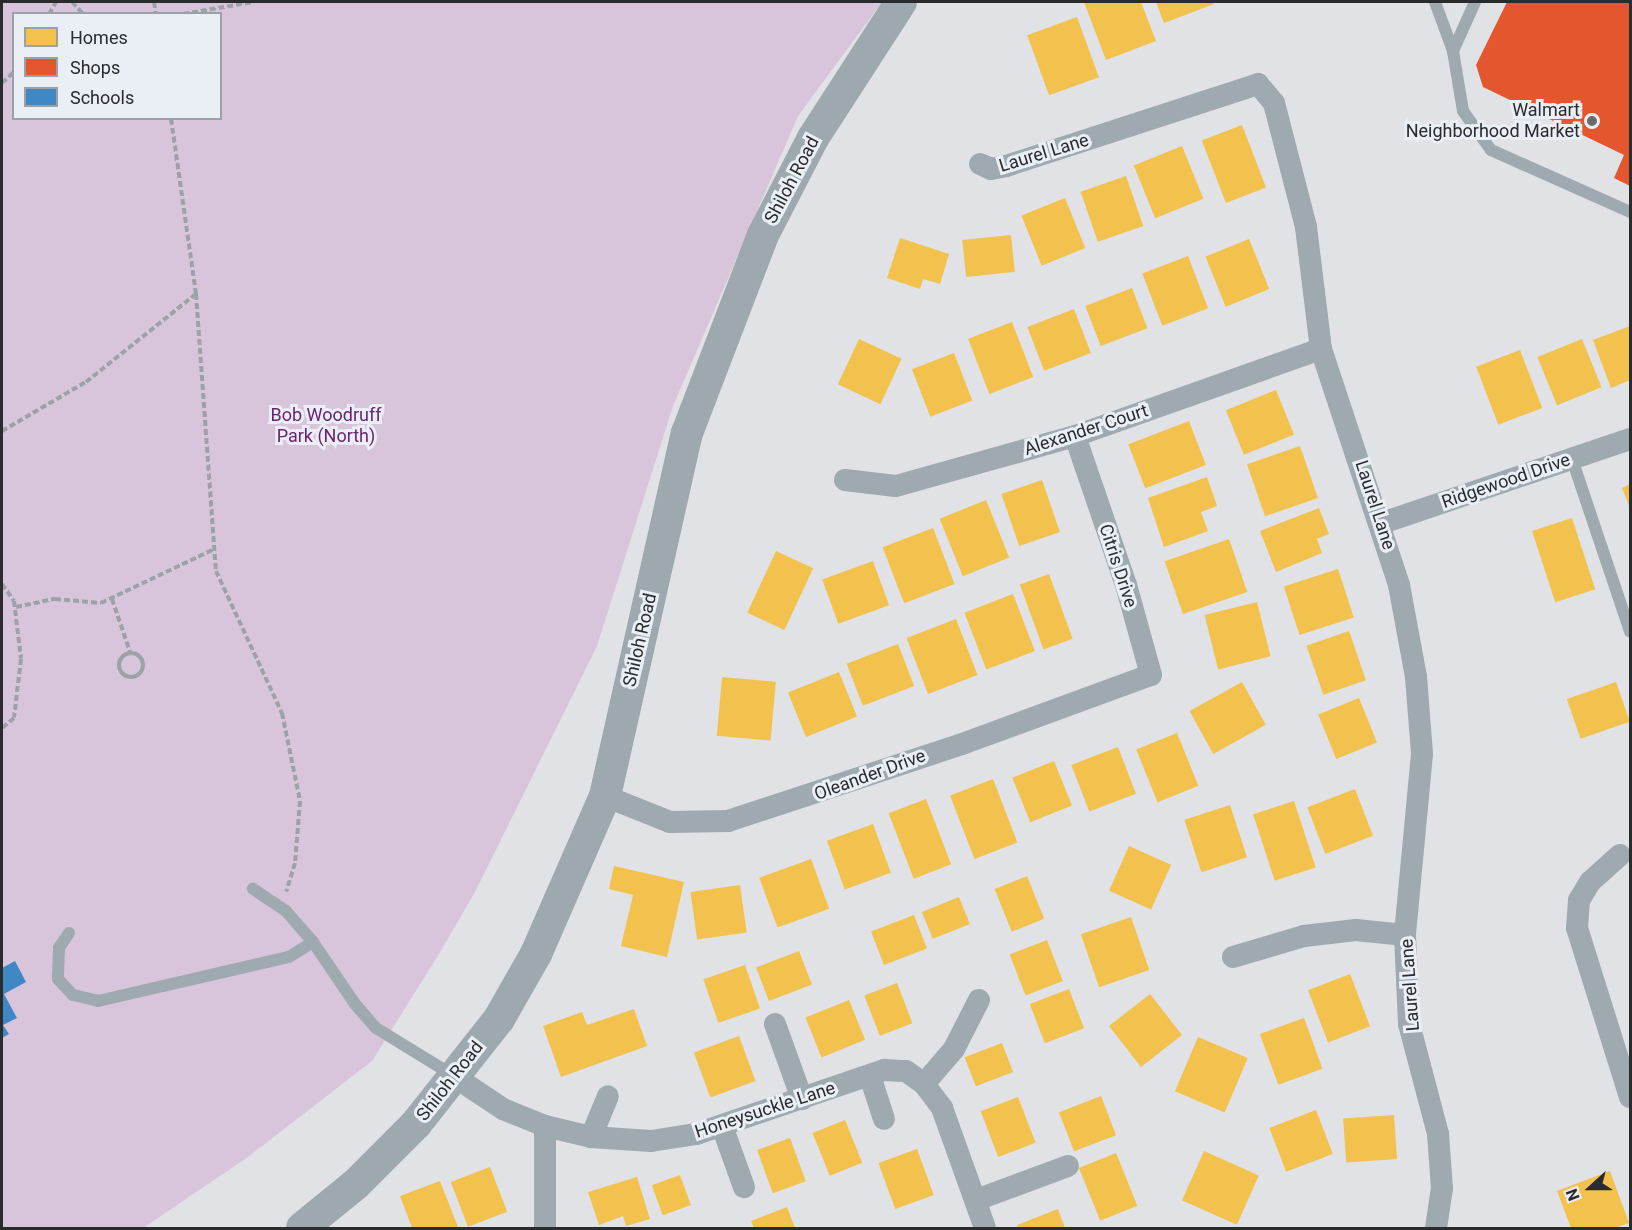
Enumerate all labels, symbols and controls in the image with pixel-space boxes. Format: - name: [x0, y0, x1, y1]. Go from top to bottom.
- legend: [12, 12, 222, 120]
- text: Homes: [70, 27, 128, 48]
- text: Shops: [70, 57, 120, 78]
- text: Schools: [70, 87, 134, 108]
- place label: Walmart Neighborhood Market: [1406, 100, 1580, 142]
- marker: Walmart Neighborhood Market: [1585, 114, 1599, 128]
- street label: Laurel Lane: [997, 129, 1091, 177]
- street label: Shiloh Road: [760, 133, 824, 227]
- street label: Alexander Court: [1021, 400, 1151, 460]
- park label: Bob Woodruff Park (North): [271, 405, 381, 448]
- street label: Ridgewood Drive: [1439, 449, 1573, 513]
- street label: Laurel Lane: [1350, 458, 1400, 552]
- street label: Citris Drive: [1094, 521, 1142, 611]
- street label: Shiloh Road: [619, 591, 661, 689]
- street label: Oleander Drive: [811, 745, 929, 805]
- street label: Laurel Lane: [1396, 938, 1424, 1032]
- street label: Shiloh Road: [412, 1037, 488, 1125]
- street label: Honeysuckle Lane: [692, 1077, 838, 1143]
- north arrow: [1560, 1158, 1620, 1218]
- text: N: [1562, 1186, 1584, 1203]

